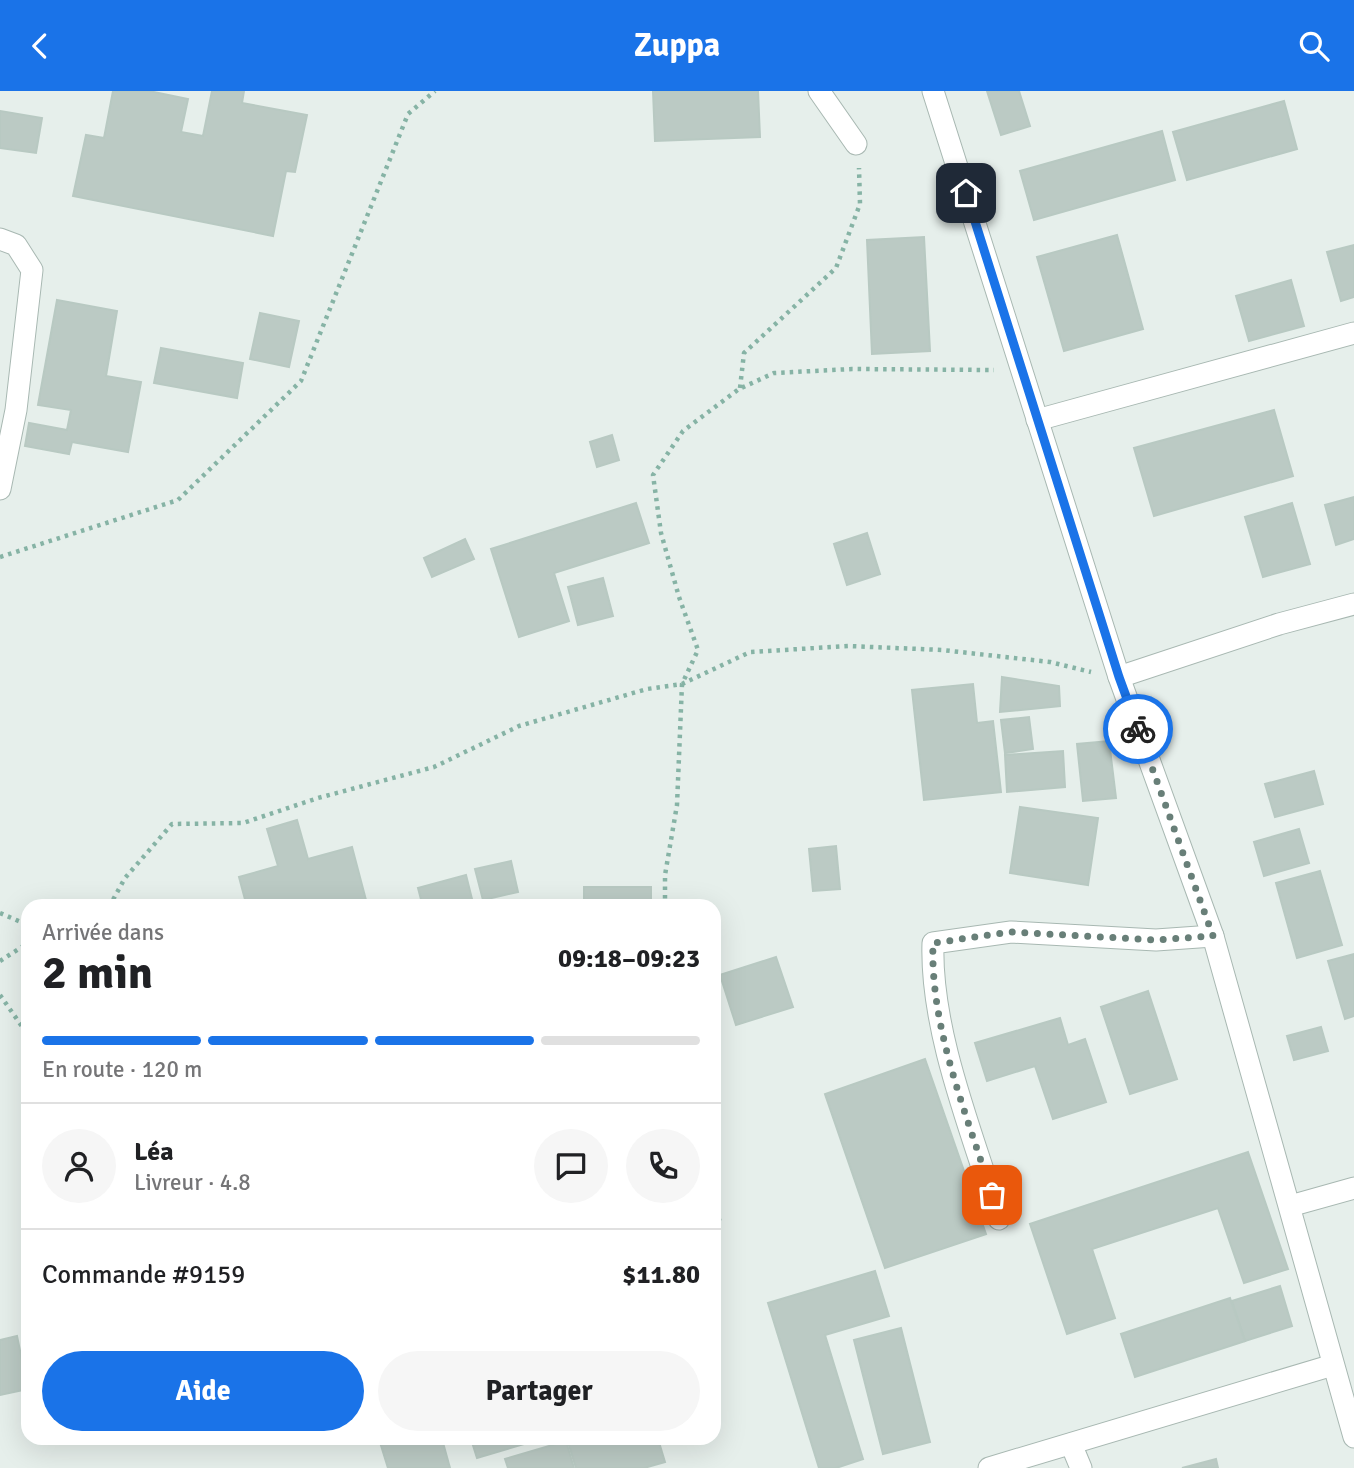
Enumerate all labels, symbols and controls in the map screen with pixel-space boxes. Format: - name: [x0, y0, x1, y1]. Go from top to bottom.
- text: Zuppa: [634, 26, 720, 65]
- icon: back: [21, 27, 59, 65]
- icon: search: [1295, 27, 1333, 65]
- pin: [936, 163, 996, 223]
- icon: home: [947, 174, 985, 212]
- courier: [1103, 694, 1173, 764]
- icon: bike: [1119, 710, 1157, 748]
- text: Arrivée dans: [42, 918, 164, 947]
- text: 09:18–09:23: [558, 943, 700, 975]
- text: 2 min: [42, 945, 153, 1001]
- text: En route · 120 m: [42, 1055, 202, 1084]
- button: person: [42, 1129, 116, 1203]
- button: chat: [534, 1129, 608, 1203]
- button: phone: [626, 1129, 700, 1203]
- text: Léa: [134, 1136, 174, 1168]
- pin: [962, 1165, 1022, 1225]
- text: Livreur · 4.8: [134, 1168, 251, 1197]
- icon: bag: [973, 1176, 1011, 1214]
- text: Commande #9159: [42, 1259, 245, 1291]
- text: $11.80: [622, 1259, 700, 1291]
- button: Aide: [42, 1351, 364, 1431]
- button: Partager: [378, 1351, 700, 1431]

